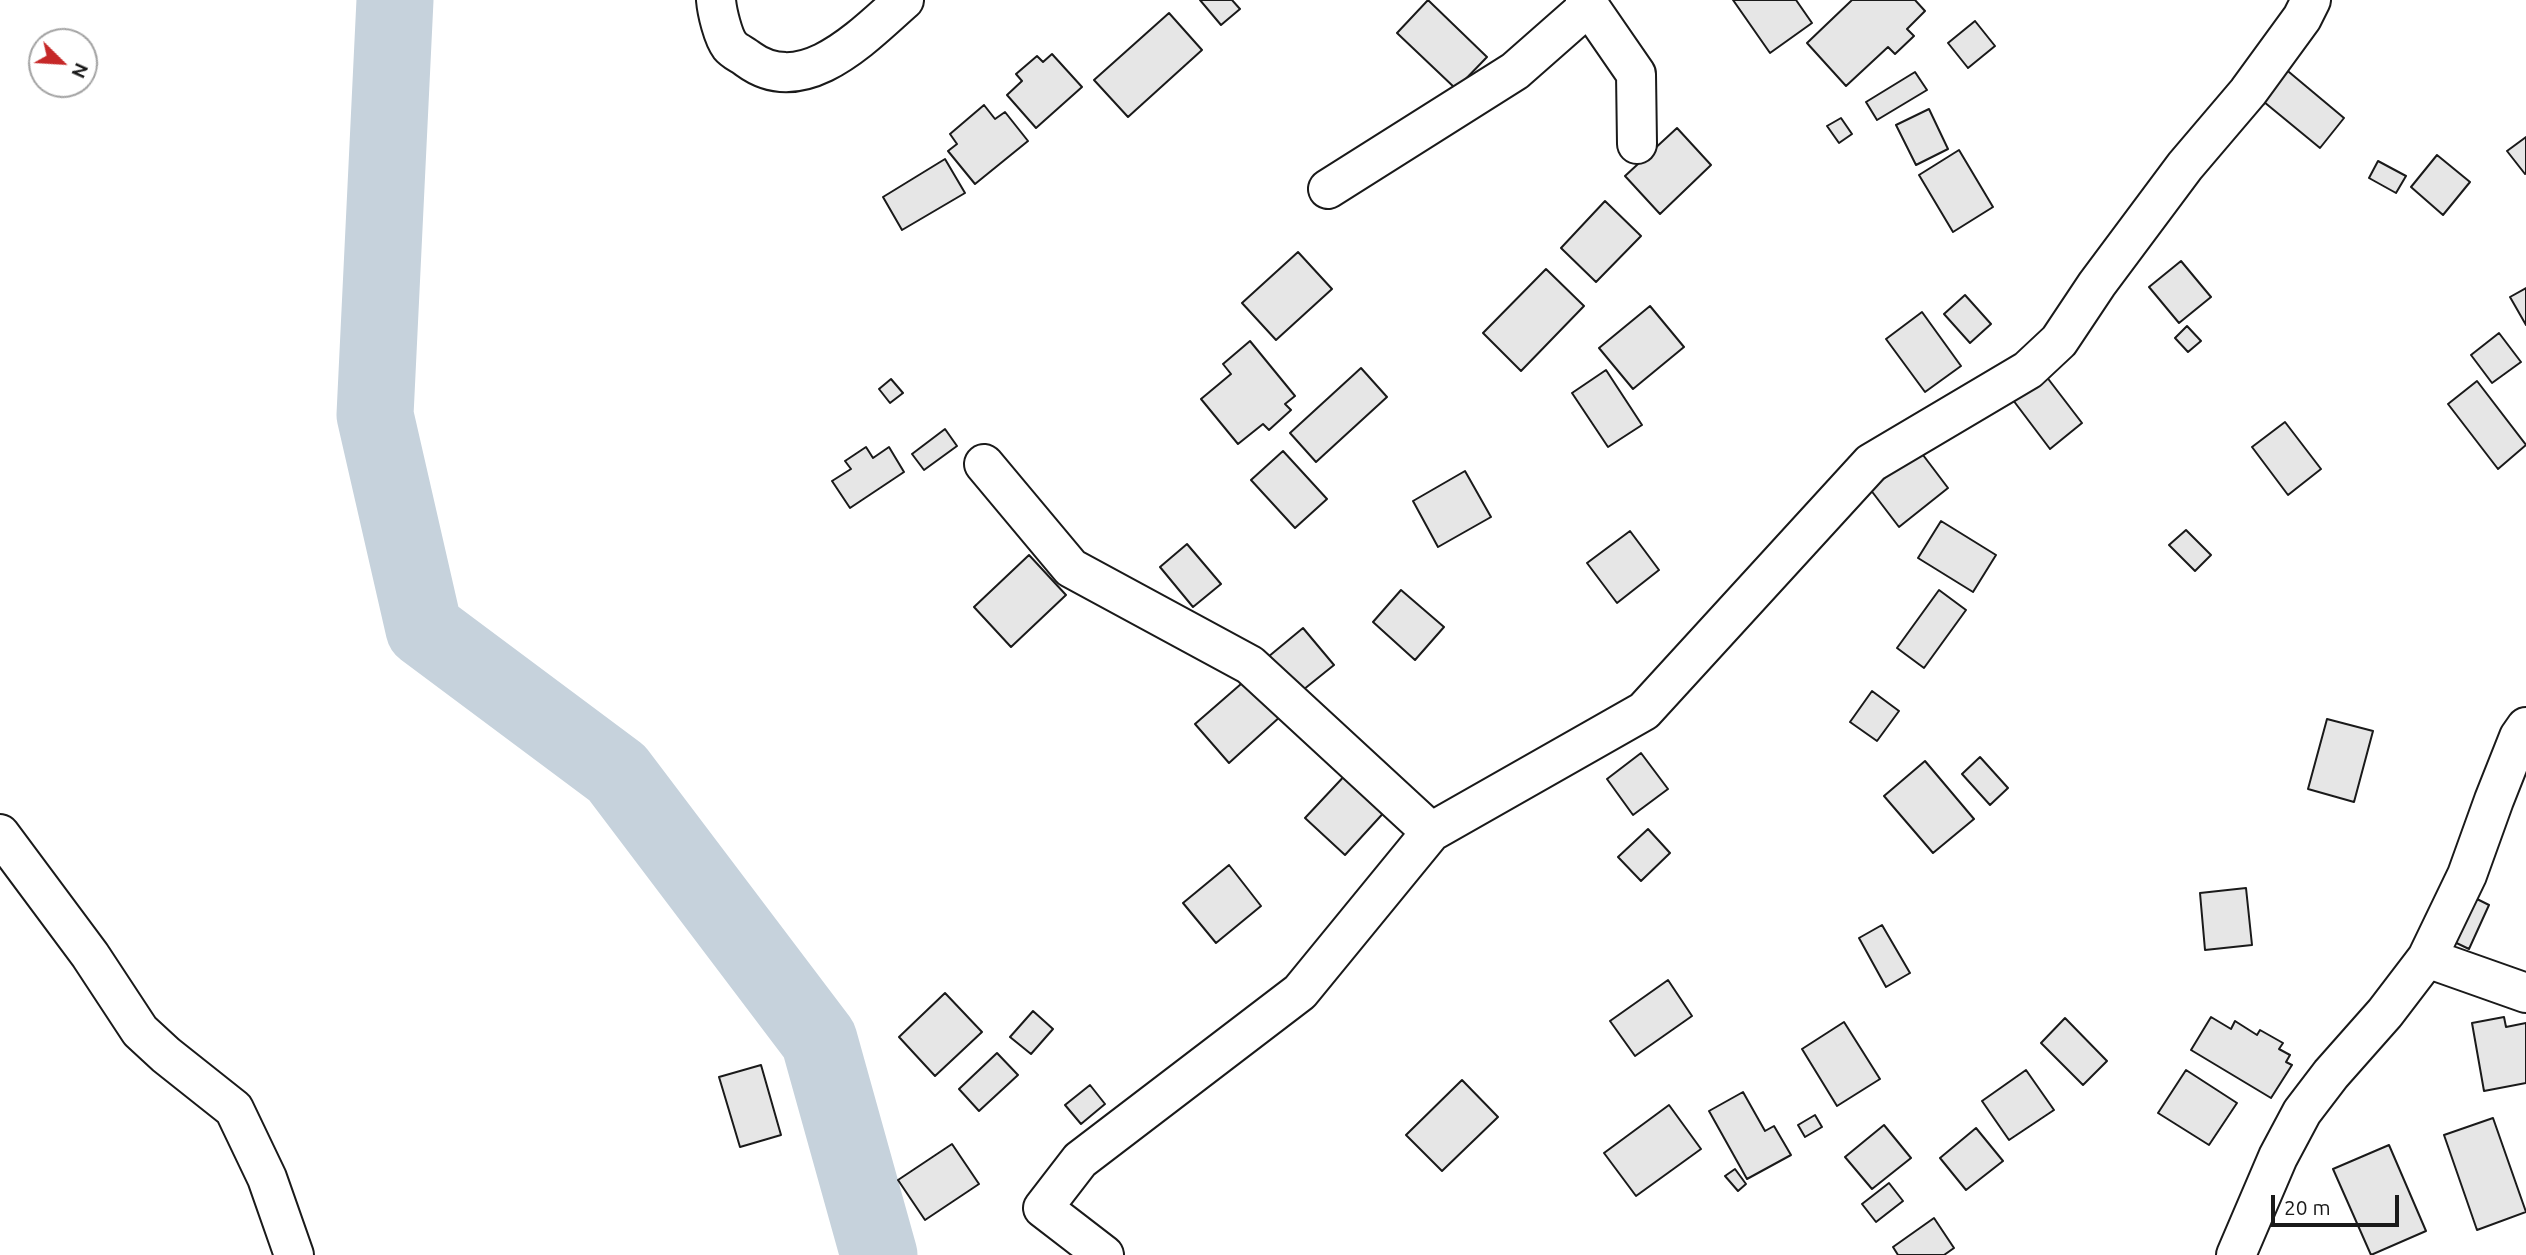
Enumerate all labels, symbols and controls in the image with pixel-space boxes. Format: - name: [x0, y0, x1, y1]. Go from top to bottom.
- north arrow: [28, 28, 98, 98]
- text: N: [67, 60, 93, 82]
- scale bar: [2274, 1182, 2402, 1226]
- text: 20 m: [2284, 1195, 2331, 1219]

